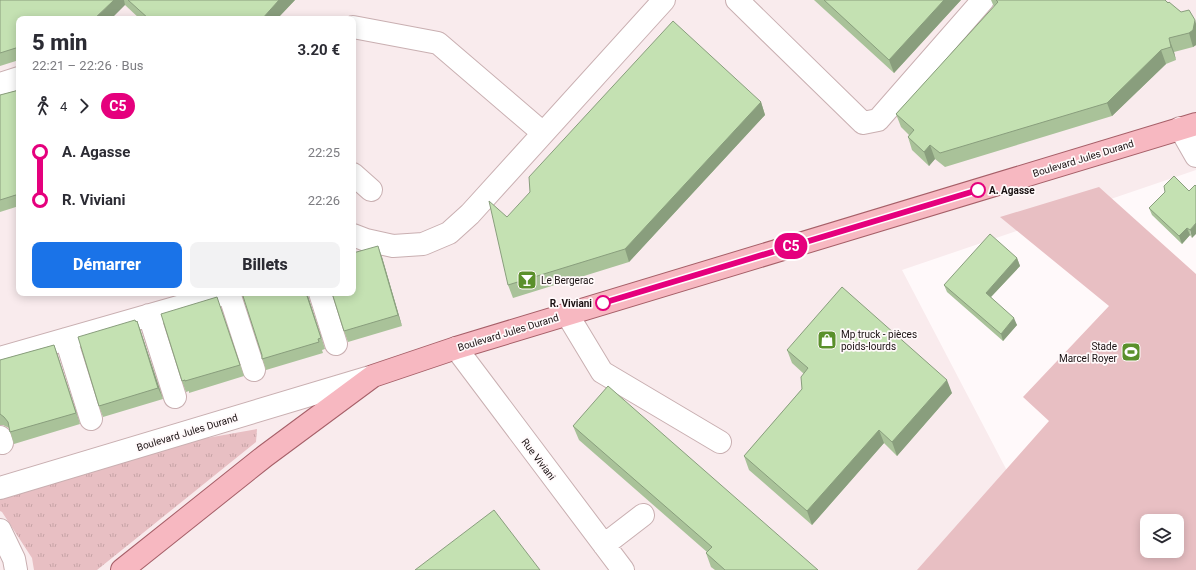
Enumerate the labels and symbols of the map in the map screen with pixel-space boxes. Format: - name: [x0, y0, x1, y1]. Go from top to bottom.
- street label: Boulevard Jules Durand: [1031, 138, 1135, 179]
- marker: A. Agasse: [970, 182, 986, 198]
- place label: A. Agasse: [989, 185, 1035, 196]
- line badge: C5: [773, 233, 809, 259]
- bar icon: Le Bergerac: [516, 269, 538, 291]
- place label: Le Bergerac: [541, 275, 594, 286]
- marker: R. Viviani: [595, 295, 611, 311]
- place label: R. Viviani: [550, 298, 592, 309]
- street label: Boulevard Jules Durand: [456, 312, 560, 353]
- shop icon: Mp truck - pièces poids-lourds: [816, 329, 838, 351]
- place label: Mp truck - pièces poids-lourds: [841, 329, 917, 352]
- place label: Stade Marcel Royer: [1059, 341, 1118, 364]
- sports icon: Stade Marcel Royer: [1120, 341, 1142, 363]
- street label: Boulevard Jules Durand: [135, 412, 239, 453]
- street label: Rue Viviani: [519, 436, 558, 482]

